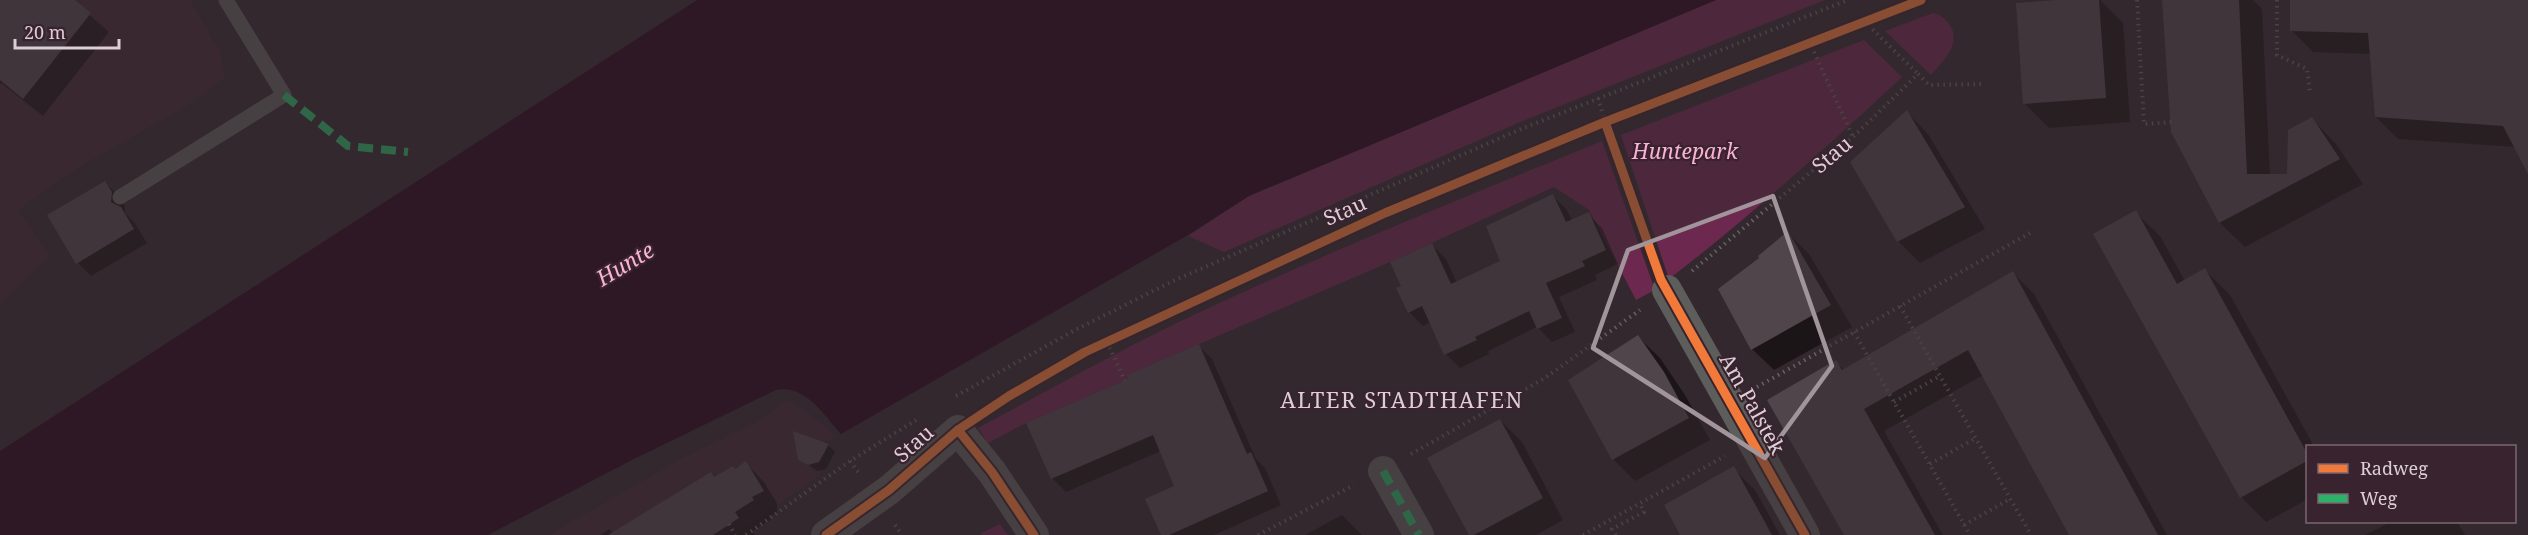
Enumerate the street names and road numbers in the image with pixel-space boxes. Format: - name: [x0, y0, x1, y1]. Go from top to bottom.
- street label: Stau: [1806, 129, 1857, 179]
- street label: Stau: [1319, 188, 1370, 232]
- street label: Am Palstek: [1714, 348, 1792, 460]
- street label: Stau: [888, 418, 939, 468]

